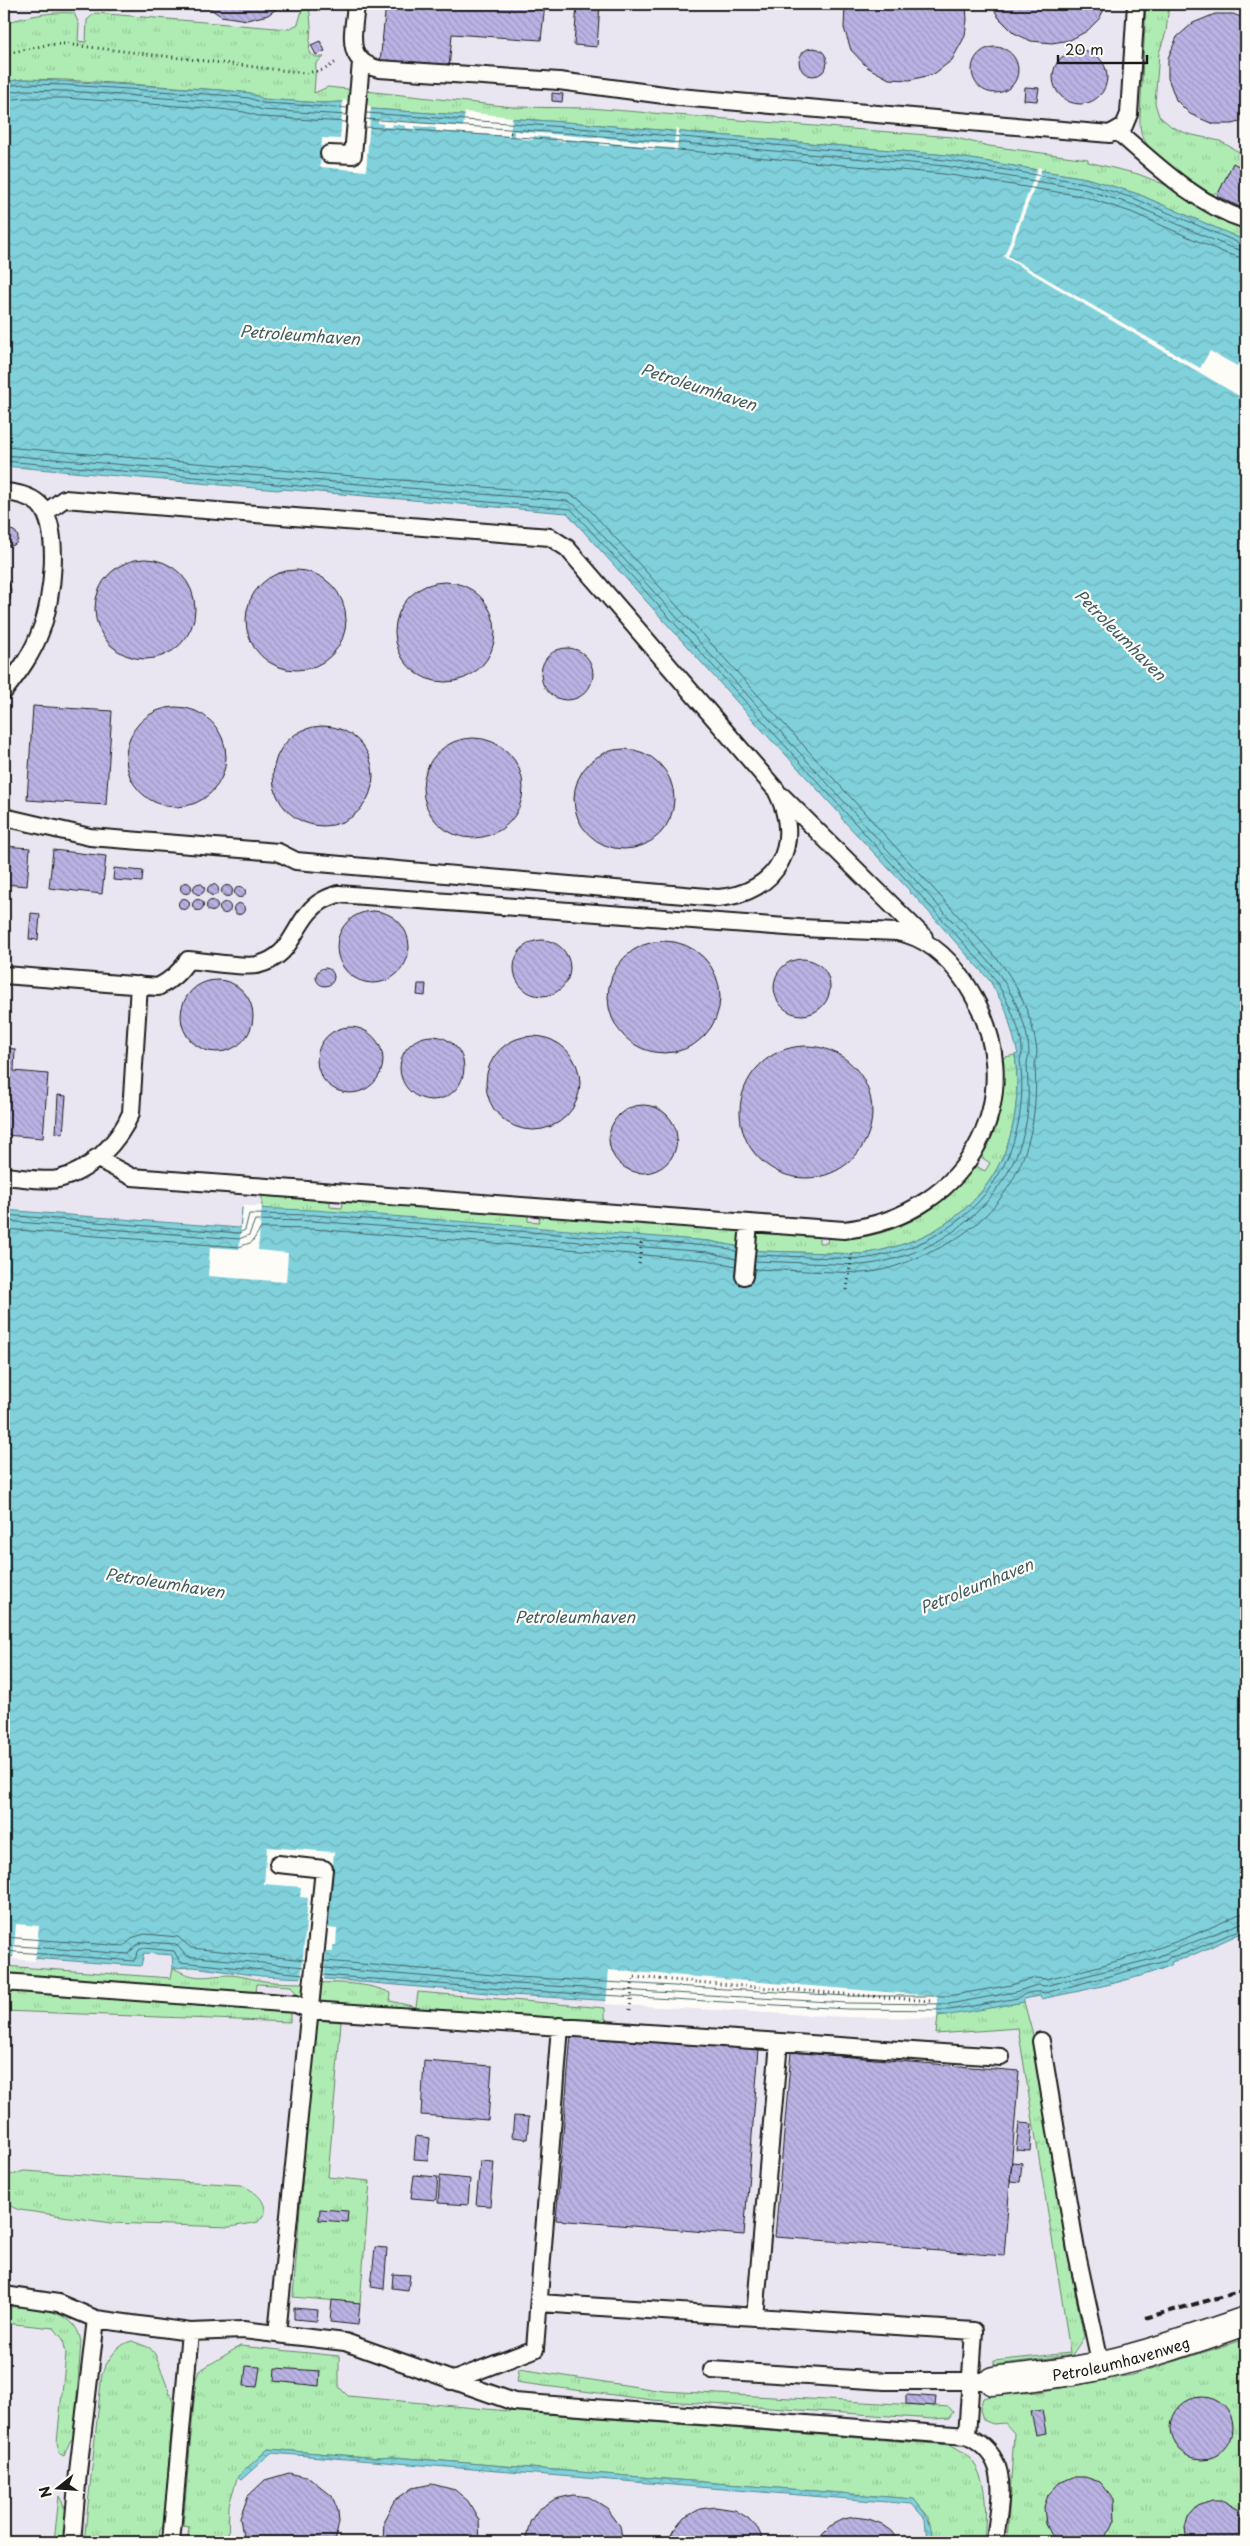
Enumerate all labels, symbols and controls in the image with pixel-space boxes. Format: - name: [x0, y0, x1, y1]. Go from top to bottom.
- scale bar: [1058, 32, 1146, 64]
- text: 20 m: [1065, 37, 1104, 60]
- water label: Petroleumhaven: [239, 318, 362, 350]
- water label: Petroleumhaven: [638, 356, 761, 416]
- water label: Petroleumhaven: [1070, 583, 1173, 686]
- water label: Petroleumhaven: [916, 1551, 1037, 1619]
- water label: Petroleumhaven: [104, 1561, 228, 1603]
- water label: Petroleumhaven: [515, 1604, 636, 1628]
- street label: Petroleumhavenweg: [1051, 2330, 1192, 2385]
- north arrow: [32, 2464, 82, 2514]
- text: N: [33, 2484, 57, 2500]

